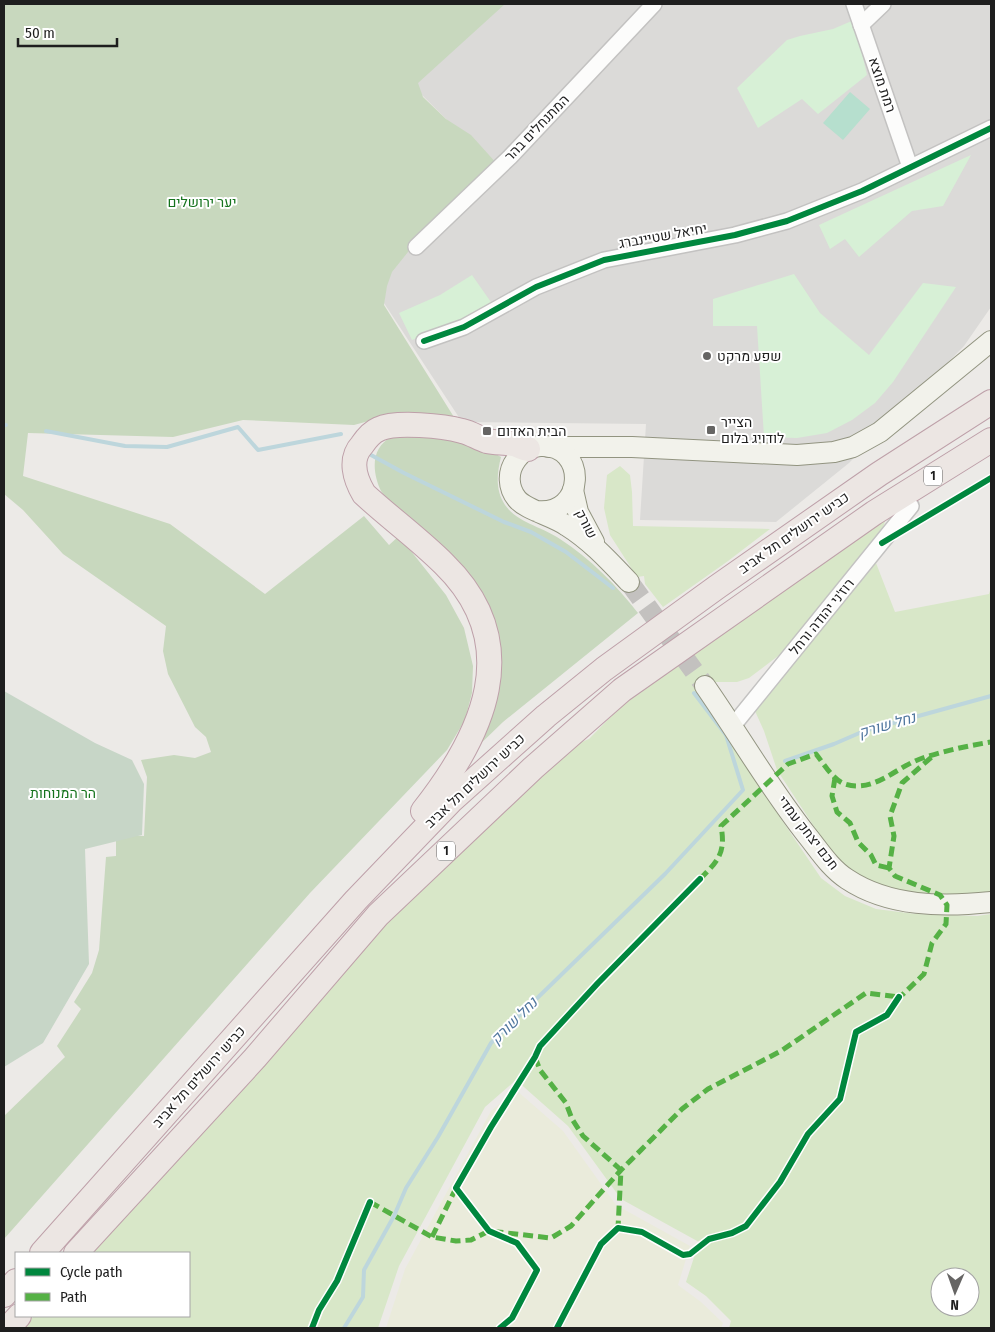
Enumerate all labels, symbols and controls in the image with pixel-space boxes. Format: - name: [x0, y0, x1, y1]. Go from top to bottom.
- scale bar: [18, 15, 116, 47]
- text: 50 m: [25, 24, 55, 42]
- street label: רמת מוצא: [865, 55, 899, 115]
- street label: המתנחלים בהר: [501, 91, 573, 165]
- park label: יער ירושלים: [167, 194, 237, 211]
- street label: יחיאל שטיינברג: [618, 220, 708, 252]
- place label: שפע מרקט: [717, 348, 781, 365]
- marker: שפע מרקט: [701, 350, 713, 362]
- place label: הצייר לודויג בלום: [721, 414, 784, 447]
- place label: הבית האדום: [497, 423, 566, 440]
- marker: הצייר לודויג בלום: [705, 424, 717, 436]
- marker: הבית האדום: [481, 425, 493, 437]
- road number: 1: [924, 466, 942, 486]
- street label: כביש ירושלים תל אביב: [736, 489, 852, 577]
- street label: שורק: [571, 506, 601, 542]
- street label: רוז'ני יהודה ורחל: [786, 575, 858, 659]
- water label: נחל שורק: [856, 708, 919, 742]
- street label: כביש ירושלים תל אביב: [421, 730, 529, 832]
- park label: הר המנוחות: [30, 785, 96, 802]
- street label: חכם יצחק עמדי: [774, 793, 842, 873]
- road number: 1: [437, 841, 455, 860]
- water label: נחל שורק: [487, 993, 542, 1048]
- street label: כביש ירושלים תל אביב: [149, 1023, 249, 1131]
- legend: [15, 1252, 190, 1317]
- text: Cycle path: [60, 1263, 123, 1281]
- north arrow: [930, 1267, 980, 1317]
- text: Path: [60, 1288, 87, 1306]
- text: N: [950, 1296, 959, 1313]

